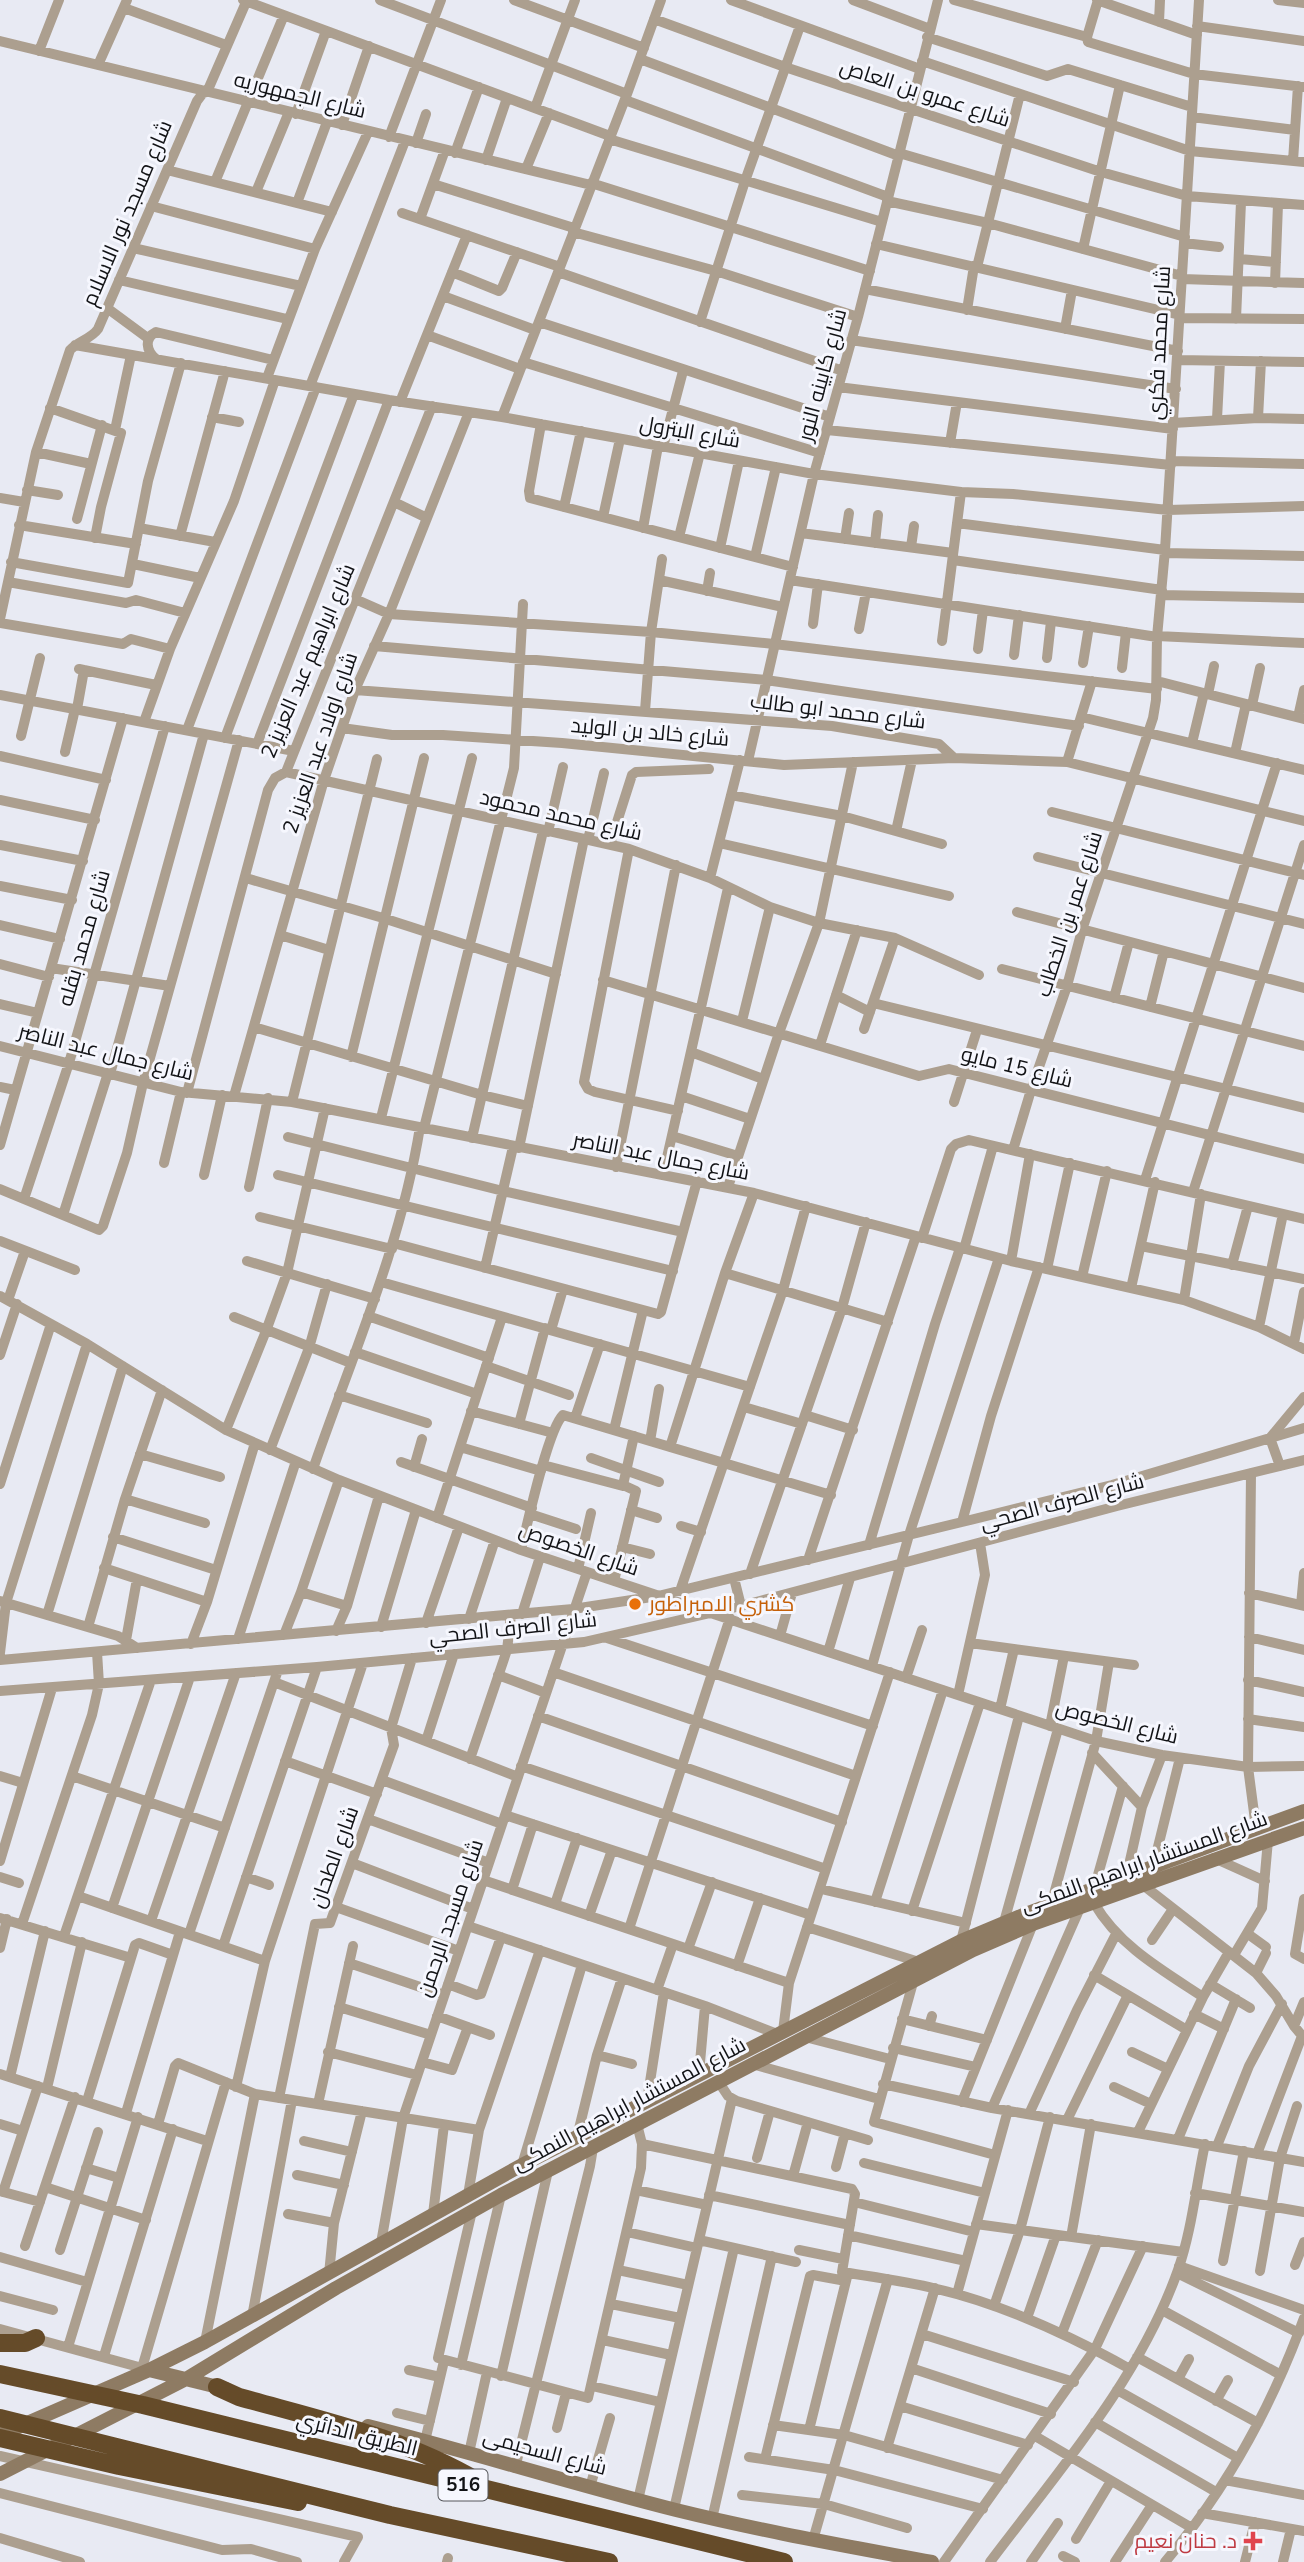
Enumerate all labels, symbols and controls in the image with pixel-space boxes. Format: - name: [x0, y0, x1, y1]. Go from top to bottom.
- street label: شارع عمرو بن العاص: [836, 52, 1014, 134]
- street label: شارع الجمهوريه: [231, 65, 369, 125]
- street label: شارع مسجد نور الاسلام: [75, 116, 179, 310]
- street label: شارع محمد فكري: [1141, 265, 1179, 421]
- street label: شارع كابينه النور: [791, 306, 853, 445]
- street label: شارع البترول: [638, 409, 742, 455]
- street label: شارع ابراهيم عبد العزيز 2: [254, 559, 362, 763]
- street label: شارع اولاد عبد العزيز 2: [276, 649, 364, 837]
- street label: شارع محمد ابو طالب: [749, 686, 927, 736]
- street label: شارع خالد بن الوليد: [570, 711, 730, 753]
- street label: شارع محمد محمود: [477, 783, 645, 847]
- street label: شارع عمر بن الخطاب: [1029, 828, 1109, 1000]
- street label: شارع محمد بقله: [51, 867, 117, 1009]
- street label: شارع جمال عبد الناصر: [15, 1016, 196, 1087]
- street label: شارع 15 مايو: [958, 1040, 1076, 1094]
- street label: شارع جمال عبد الناصر: [569, 1125, 752, 1187]
- street label: شارع الصرف الصحي: [977, 1467, 1148, 1539]
- street label: شارع الخصوص: [515, 1515, 643, 1583]
- place label: كشري الامبراطور: [648, 1590, 794, 1620]
- marker: كشري الامبراطور: [627, 1596, 643, 1612]
- street label: شارع الصرف الصحي: [428, 1605, 599, 1653]
- street label: شارع الخصوص: [1053, 1693, 1181, 1751]
- street label: شارع الطحان: [303, 1802, 365, 1912]
- street label: شارع المستشار ابراهيم النمكى: [1017, 1804, 1271, 1920]
- street label: شارع مسجد الرحمن: [410, 1835, 490, 2001]
- street label: شارع المستشار ابراهيم النمكى: [507, 2030, 751, 2178]
- street label: الطريق الدائري: [293, 2405, 421, 2465]
- street label: شارع السحيمى: [480, 2422, 610, 2482]
- road number: 516: [438, 2470, 488, 2500]
- place label: د. حنان نعيم: [1134, 2527, 1237, 2555]
- marker: د. حنان نعيم: [1243, 2531, 1263, 2551]

